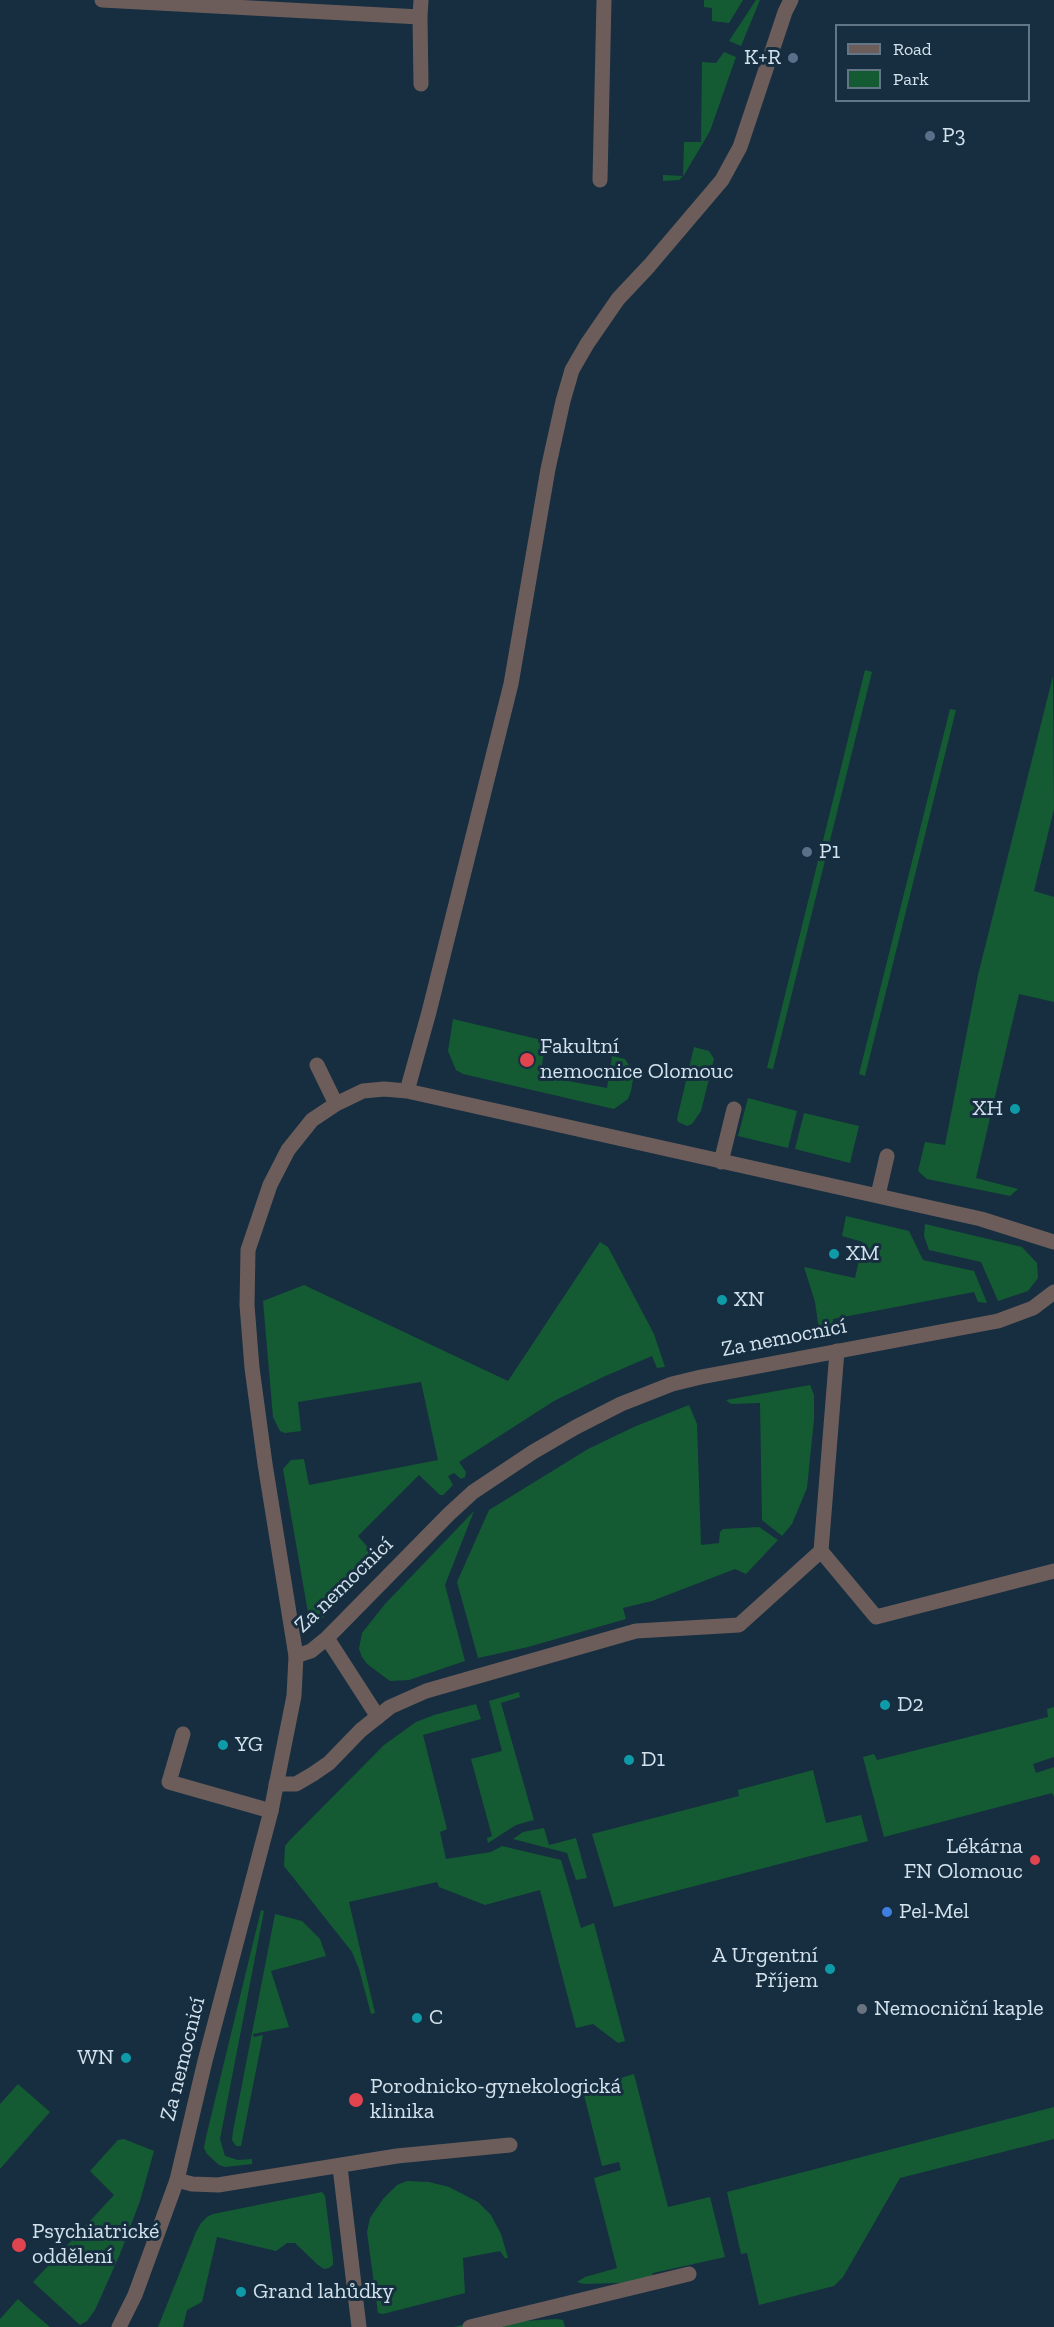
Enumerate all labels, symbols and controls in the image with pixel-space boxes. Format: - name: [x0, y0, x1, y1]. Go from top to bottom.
- legend: [835, 24, 1030, 102]
- text: Road: [893, 38, 932, 60]
- place label: K+R: [744, 45, 781, 71]
- marker: K+R: [786, 51, 800, 65]
- text: Park: [893, 68, 929, 90]
- place label: P3: [942, 123, 965, 149]
- marker: P3: [923, 129, 937, 143]
- place label: P1: [819, 839, 840, 865]
- marker: P1: [800, 845, 814, 859]
- place label: Fakultní nemocnice Olomouc: [540, 1034, 733, 1086]
- marker: Fakultní nemocnice Olomouc: [518, 1051, 536, 1069]
- place label: XH: [972, 1096, 1003, 1122]
- marker: XH: [1008, 1102, 1022, 1116]
- place label: XM: [846, 1241, 879, 1267]
- marker: XM: [827, 1247, 841, 1261]
- place label: XN: [734, 1287, 764, 1313]
- marker: XN: [715, 1293, 729, 1307]
- street label: Za nemocnicí: [719, 1313, 849, 1363]
- street label: Za nemocnicí: [289, 1531, 399, 1639]
- place label: D2: [897, 1692, 924, 1718]
- marker: D2: [878, 1698, 892, 1712]
- place label: YG: [235, 1732, 263, 1758]
- marker: YG: [216, 1738, 230, 1752]
- place label: D1: [641, 1747, 665, 1773]
- marker: D1: [622, 1753, 636, 1767]
- place label: Lékárna FN Olomouc: [904, 1834, 1023, 1886]
- marker: Lékárna FN Olomouc: [1028, 1853, 1042, 1867]
- place label: Pel-Mel: [899, 1899, 969, 1925]
- marker: Pel-Mel: [880, 1905, 894, 1919]
- place label: A Urgentní Příjem: [712, 1943, 818, 1994]
- marker: A Urgentní Příjem: [823, 1962, 837, 1976]
- street label: Za nemocnicí: [155, 1994, 211, 2124]
- place label: Nemocniční kaple: [874, 1996, 1044, 2022]
- marker: Nemocniční kaple: [855, 2002, 869, 2016]
- place label: C: [429, 2005, 443, 2031]
- marker: C: [410, 2011, 424, 2025]
- place label: WN: [77, 2045, 114, 2071]
- marker: WN: [119, 2051, 133, 2065]
- place label: Porodnicko-gynekologická klinika: [370, 2074, 621, 2126]
- marker: Porodnicko-gynekologická klinika: [347, 2091, 365, 2109]
- place label: Psychiatrické oddělení: [32, 2219, 159, 2270]
- marker: Psychiatrické oddělení: [10, 2236, 28, 2254]
- place label: Grand lahůdky: [253, 2279, 394, 2305]
- marker: Grand lahůdky: [234, 2285, 248, 2299]

